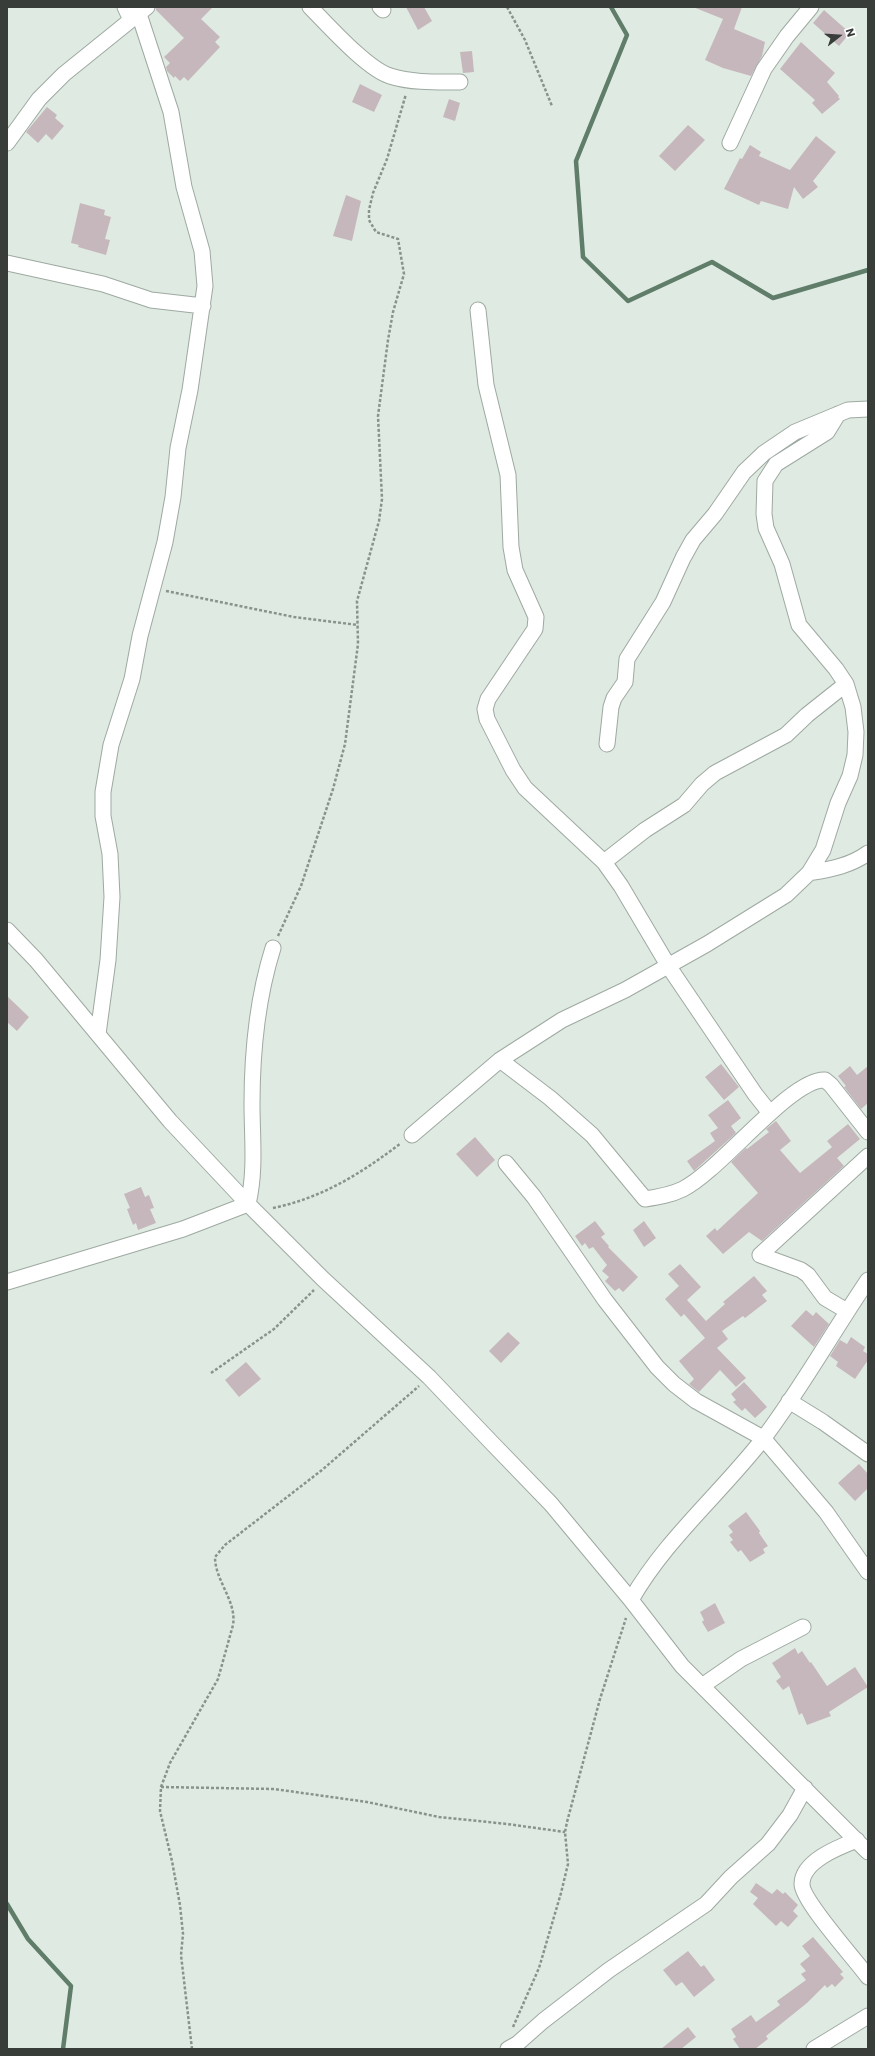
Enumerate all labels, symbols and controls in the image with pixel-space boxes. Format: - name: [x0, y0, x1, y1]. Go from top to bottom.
- north arrow: [819, 16, 859, 56]
- text: N: [842, 26, 859, 39]

